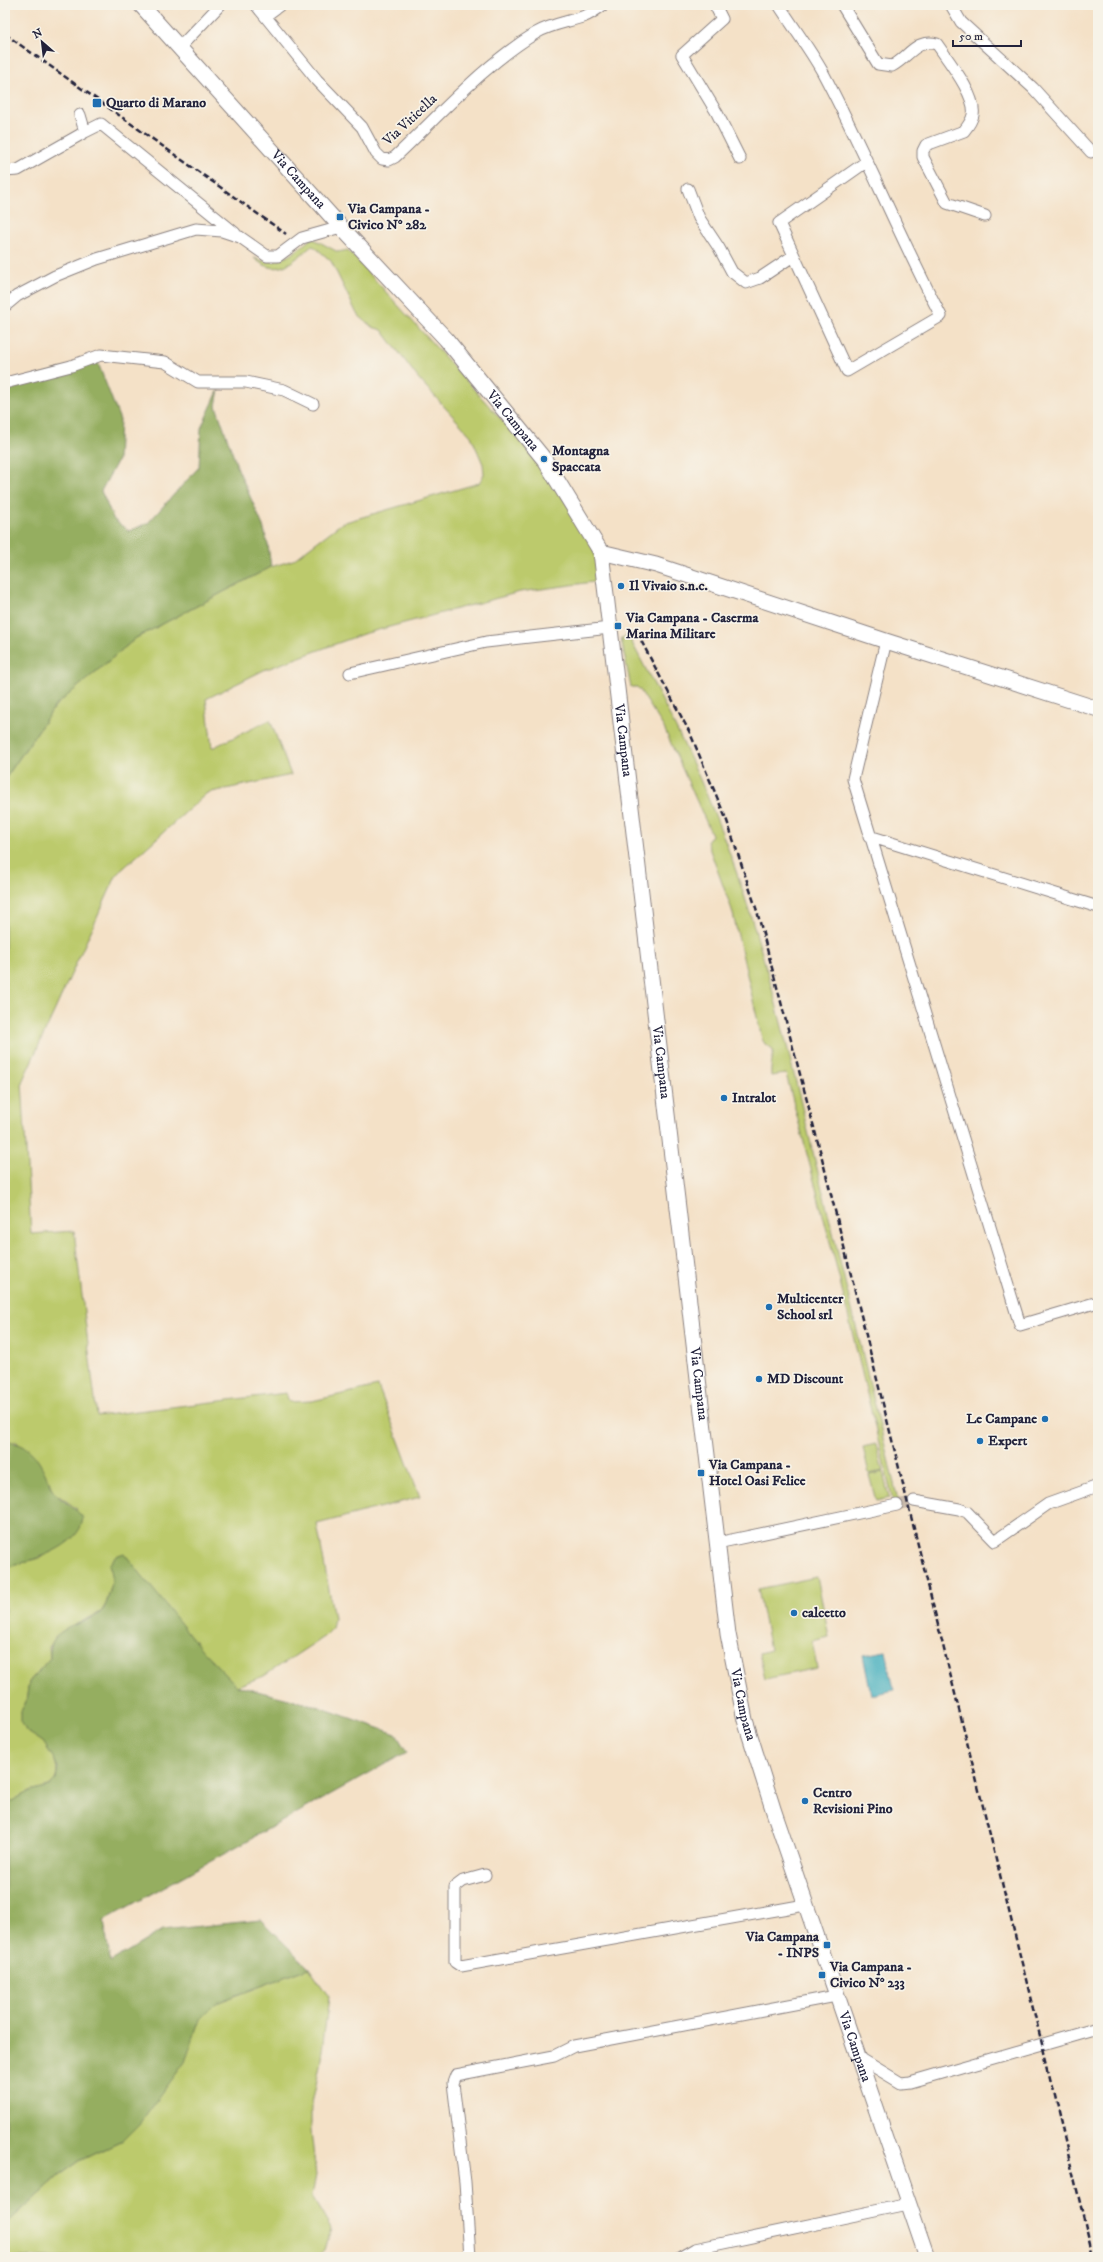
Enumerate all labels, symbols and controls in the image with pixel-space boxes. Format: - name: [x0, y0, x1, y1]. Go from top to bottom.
- north arrow: [22, 22, 62, 62]
- scale bar: [953, 22, 1021, 48]
- text: N: [31, 26, 45, 42]
- text: 50 m: [959, 29, 983, 44]
- street label: Via Viticella: [378, 90, 441, 150]
- place label: Quarto di Marano: [106, 94, 206, 112]
- marker: Quarto di Marano: [91, 97, 103, 109]
- street label: Via Campana: [266, 146, 330, 213]
- place label: Via Campana - Civico N° 282: [347, 200, 430, 234]
- marker: Via Campana - Civico N° 282: [335, 212, 345, 222]
- street label: Via Campana: [482, 386, 543, 455]
- place label: Montagna Spaccata: [552, 442, 610, 476]
- marker: Montagna Spaccata: [539, 454, 549, 464]
- place label: Il Vivaio s.n.c.: [629, 577, 708, 595]
- marker: Il Vivaio s.n.c.: [616, 581, 626, 591]
- place label: Via Campana - Caserma Marina Militare: [625, 609, 759, 643]
- marker: Via Campana - Caserma Marina Militare: [613, 621, 623, 631]
- street label: Via Campana: [610, 702, 636, 778]
- street label: Via Campana: [648, 1024, 674, 1100]
- place label: Intralot: [732, 1089, 777, 1107]
- marker: Intralot: [719, 1093, 729, 1103]
- place label: Multicenter School srl: [777, 1290, 844, 1324]
- marker: Multicenter School srl: [764, 1302, 774, 1312]
- street label: Via Campana: [685, 1345, 712, 1422]
- place label: MD Discount: [767, 1370, 844, 1388]
- marker: MD Discount: [754, 1374, 764, 1384]
- place label: Le Campane: [966, 1410, 1037, 1428]
- marker: Le Campane: [1040, 1414, 1050, 1424]
- place label: Expert: [988, 1432, 1028, 1450]
- marker: Expert: [975, 1436, 985, 1446]
- place label: Via Campana - Hotel Oasi Felice: [708, 1456, 806, 1490]
- marker: Via Campana - Hotel Oasi Felice: [696, 1468, 706, 1478]
- place label: calcetto: [802, 1604, 846, 1622]
- marker: calcetto: [789, 1608, 799, 1618]
- street label: Via Campana: [726, 1666, 760, 1743]
- place label: Centro Revisioni Pino: [813, 1784, 893, 1818]
- marker: Centro Revisioni Pino: [800, 1796, 810, 1806]
- place label: Via Campana - INPS: [745, 1928, 820, 1962]
- marker: Via Campana - INPS: [822, 1940, 832, 1950]
- place label: Via Campana - Civico N° 233: [829, 1958, 912, 1992]
- marker: Via Campana - Civico N° 233: [817, 1970, 827, 1980]
- street label: Via Campana: [834, 2008, 875, 2084]

